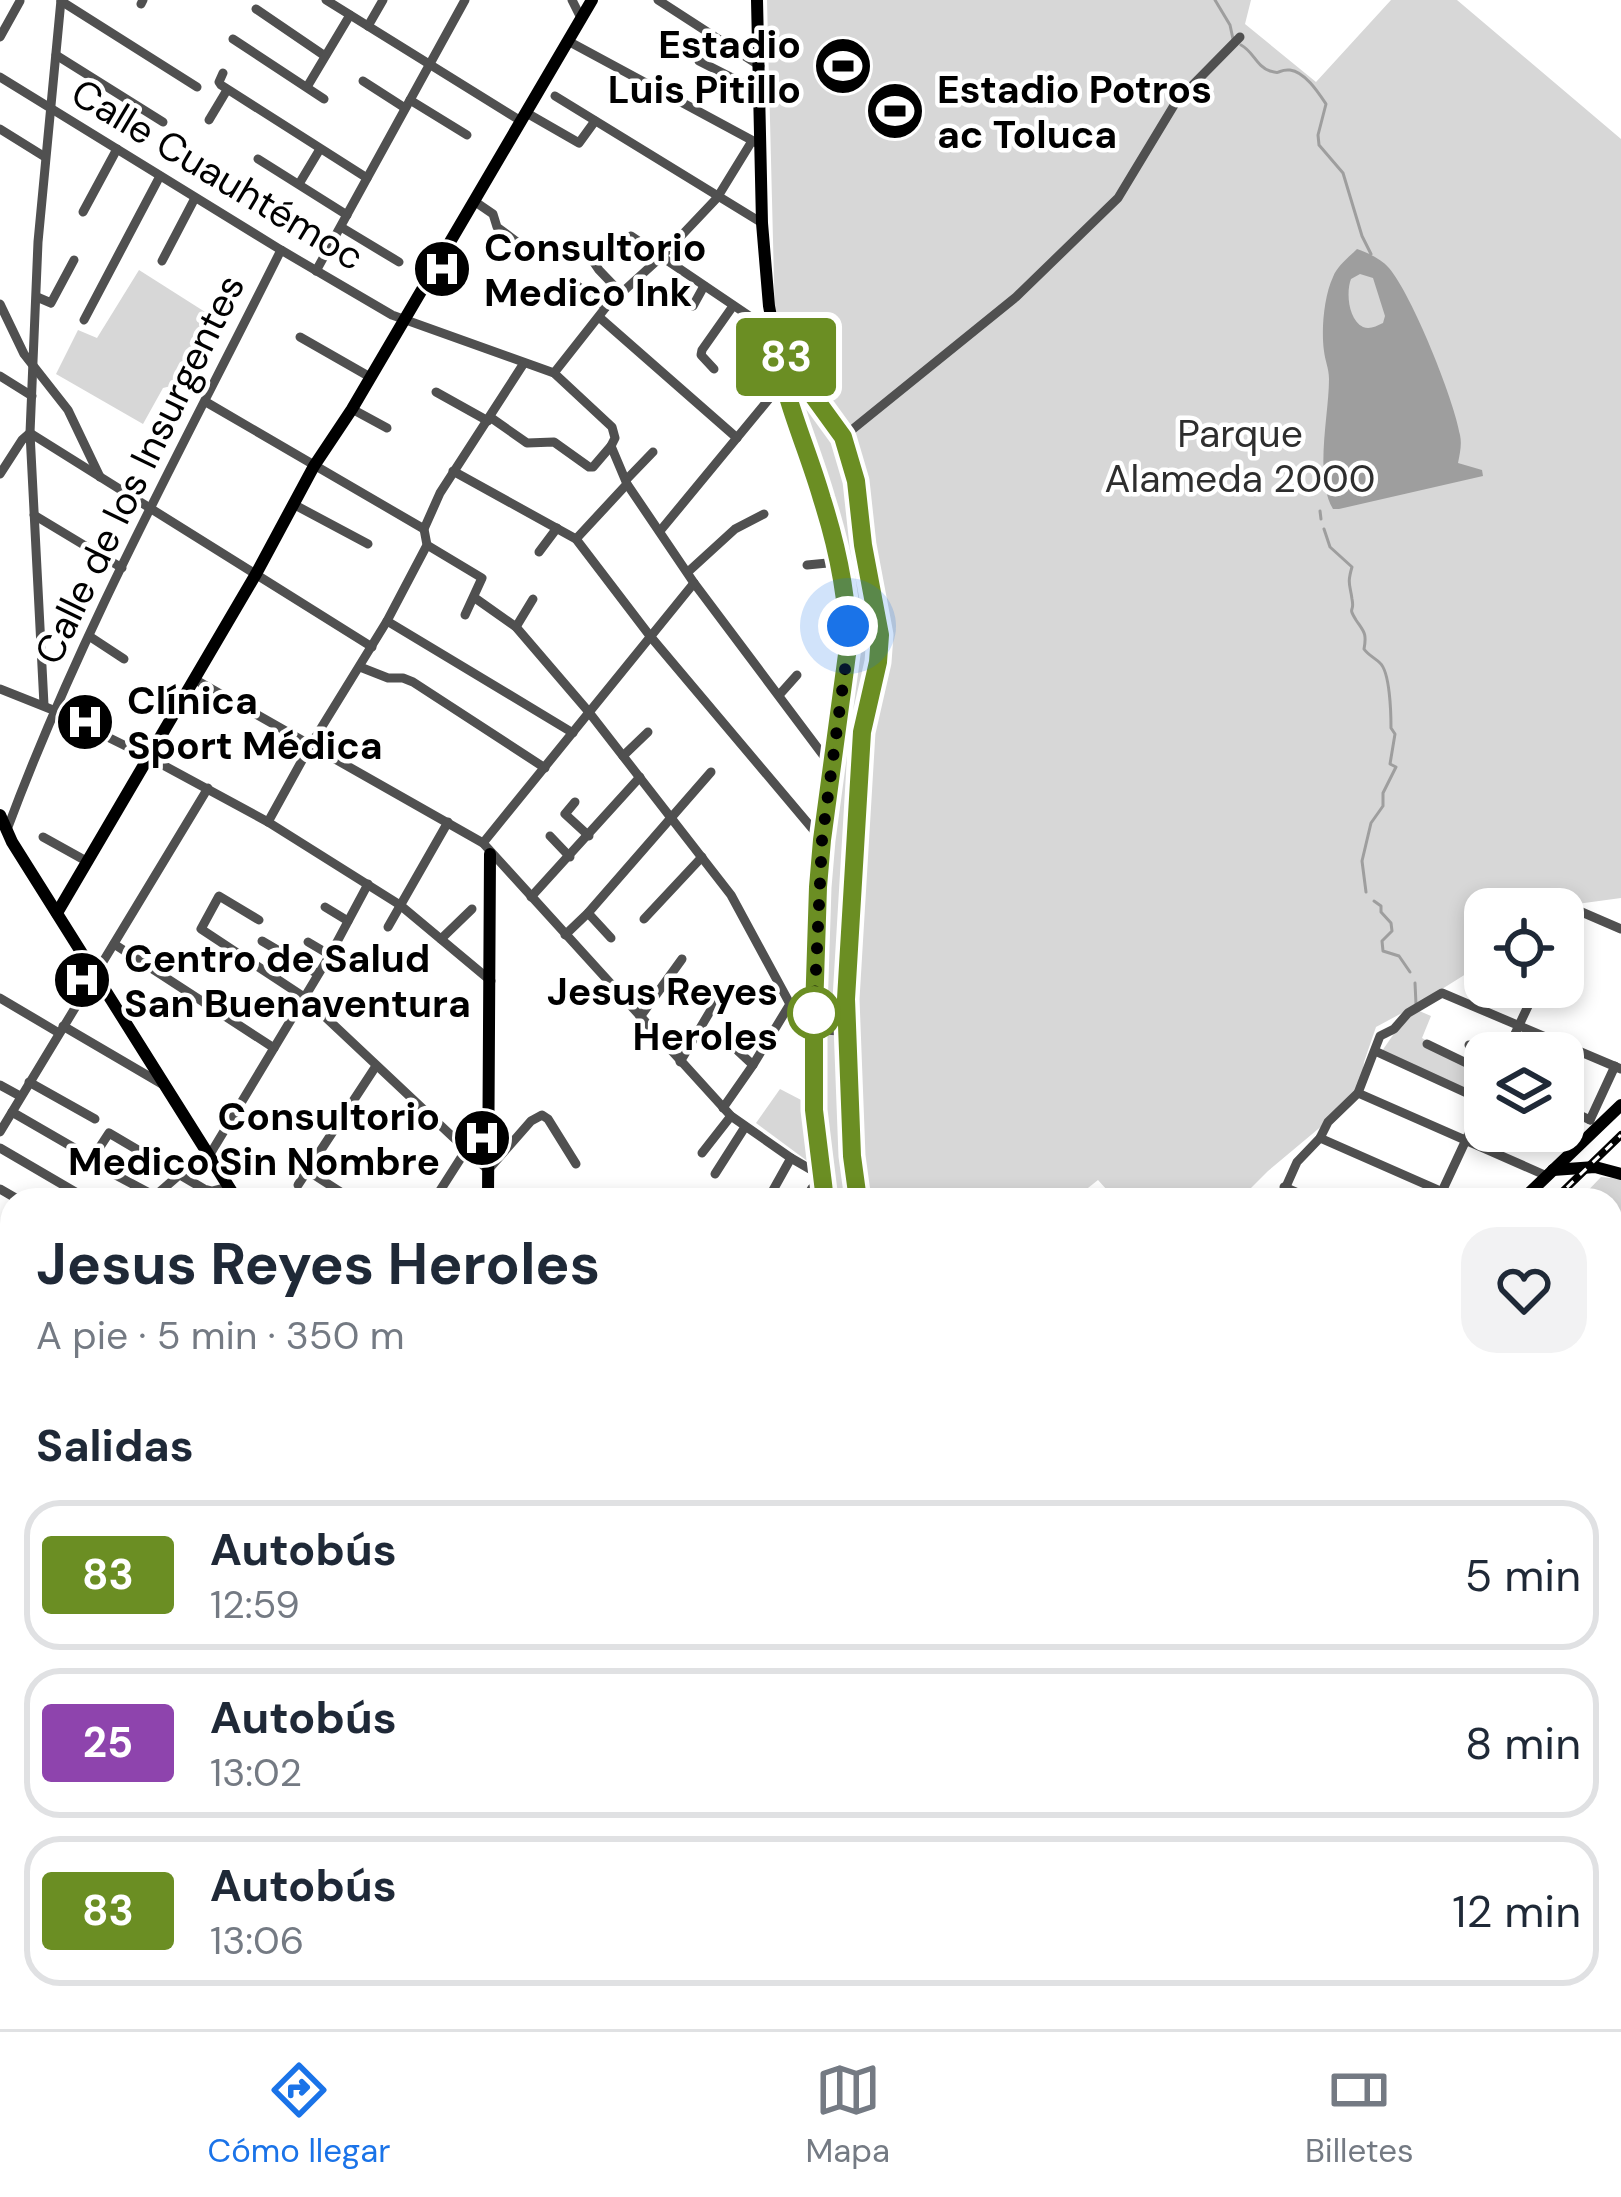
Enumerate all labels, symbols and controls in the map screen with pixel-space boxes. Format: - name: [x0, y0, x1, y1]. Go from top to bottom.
- place label: Estadio Luis Pitillo: [608, 19, 801, 115]
- sports icon: Estadio Luis Pitillo: [812, 35, 874, 97]
- place label: Estadio Potros ac Toluca: [937, 64, 1212, 160]
- street label: Calle Cuauhtémoc: [62, 67, 373, 282]
- sports icon: Estadio Potros ac Toluca: [864, 80, 926, 142]
- place label: Consultorio Medico Ink: [484, 222, 706, 318]
- hospital icon: Consultorio Medico Ink: [411, 238, 473, 300]
- street label: Calle de los Insurgentes: [23, 266, 256, 672]
- line badge: 83: [732, 318, 840, 396]
- text: 83: [760, 329, 812, 384]
- park label: Parque Alameda 2000: [1105, 408, 1375, 504]
- your location: [818, 596, 878, 656]
- place label: Clínica Sport Médica: [127, 675, 383, 771]
- hospital icon: Clínica Sport Médica: [54, 691, 116, 753]
- map controls: [1464, 888, 1584, 1152]
- button: locate: [1464, 888, 1584, 1008]
- place label: Centro de Salud San Buenaventura: [124, 933, 471, 1029]
- hospital icon: Centro de Salud San Buenaventura: [51, 949, 113, 1011]
- place label: Jesus Reyes Heroles: [547, 966, 778, 1062]
- marker: Jesus Reyes Heroles: [789, 988, 839, 1038]
- button: layers: [1464, 1032, 1584, 1152]
- place label: Consultorio Medico Sin Nombre: [68, 1091, 440, 1187]
- hospital icon: Consultorio Medico Sin Nombre: [451, 1107, 513, 1169]
- text: Jesus Reyes Heroles: [36, 1227, 600, 1302]
- button: heart: [1461, 1227, 1587, 1353]
- text: A pie · 5 min · 350 m: [36, 1310, 404, 1361]
- text: Salidas: [36, 1416, 194, 1475]
- text: Autobús: [210, 1520, 397, 1579]
- text: 5 min: [1465, 1546, 1581, 1605]
- text: 83: [82, 1547, 134, 1602]
- text: 12:59: [210, 1579, 300, 1630]
- text: Autobús: [210, 1688, 397, 1747]
- text: 8 min: [1465, 1714, 1581, 1773]
- text: 25: [83, 1715, 133, 1770]
- text: 13:02: [210, 1747, 302, 1798]
- text: Autobús: [210, 1856, 397, 1915]
- text: 12 min: [1452, 1882, 1581, 1941]
- text: 83: [82, 1883, 134, 1938]
- text: 13:06: [210, 1915, 304, 1966]
- tab: Cómo llegar: [208, 2057, 390, 2172]
- tab: Mapa: [806, 2057, 890, 2172]
- tab: Billetes: [1305, 2057, 1413, 2172]

